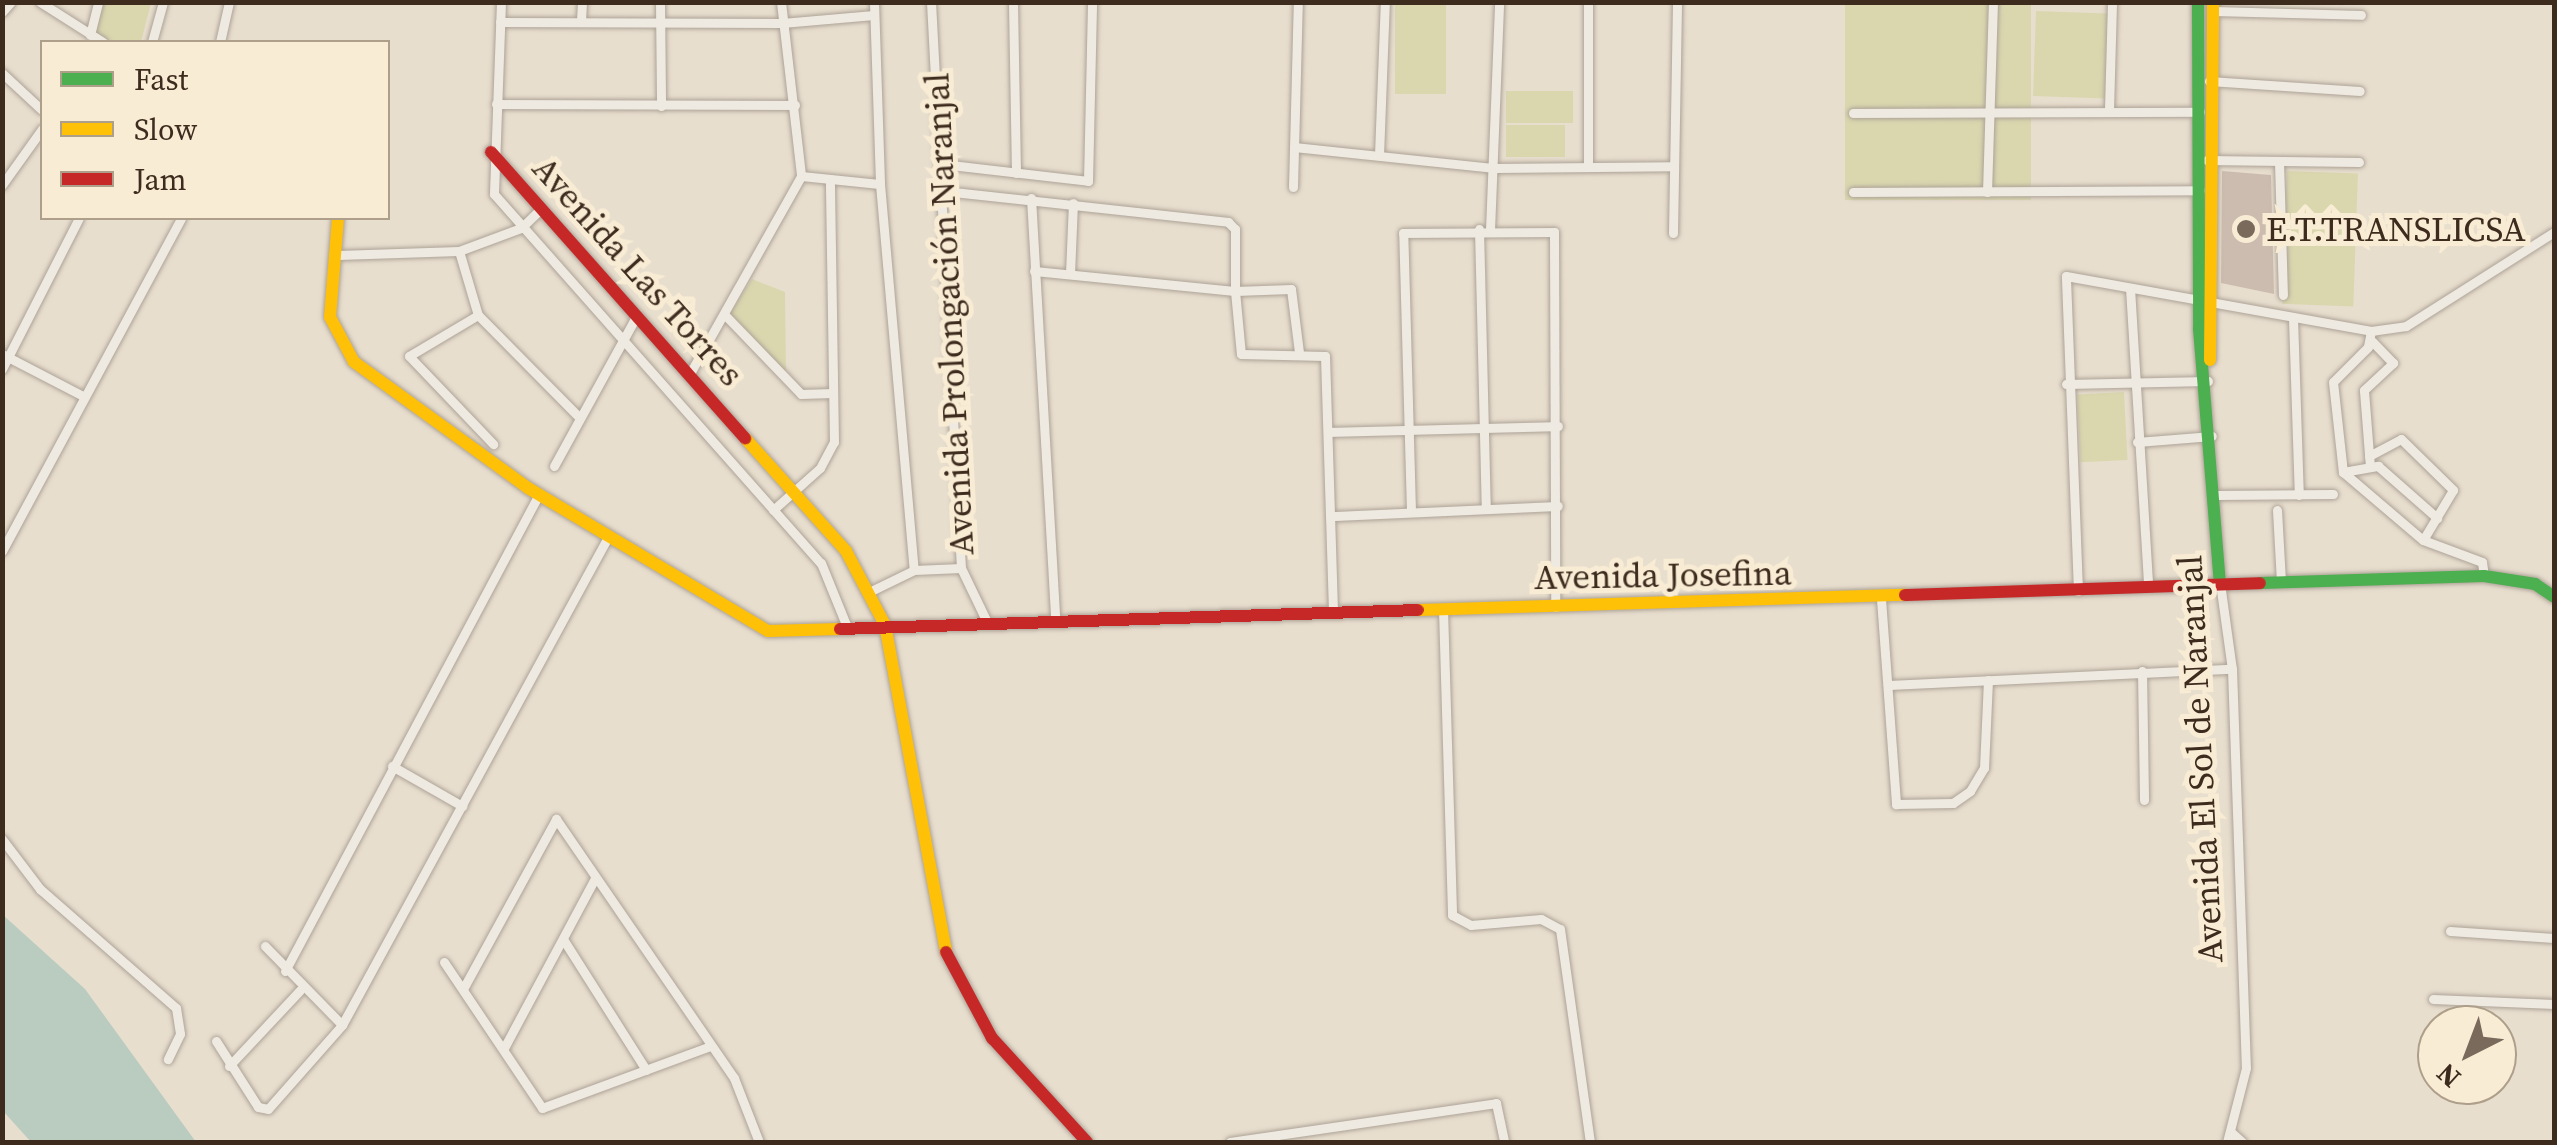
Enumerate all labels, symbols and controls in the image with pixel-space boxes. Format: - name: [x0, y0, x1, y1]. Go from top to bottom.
- legend: [40, 40, 390, 220]
- text: Fast: [134, 59, 188, 100]
- street label: Avenida Prolongación Naranjal: [915, 72, 983, 556]
- text: Slow: [134, 109, 197, 150]
- street label: Avenida Las Torres: [524, 147, 752, 395]
- text: Jam: [134, 159, 187, 200]
- place label: E.T.TRANSLICSA: [2266, 208, 2526, 250]
- marker: E.T.TRANSLICSA: [2235, 218, 2257, 240]
- street label: Avenida Josefina: [1534, 552, 1792, 598]
- street label: Avenida El Sol de Naranjal: [2168, 554, 2232, 964]
- north arrow: [2417, 1005, 2517, 1105]
- text: N: [2428, 1055, 2469, 1097]

